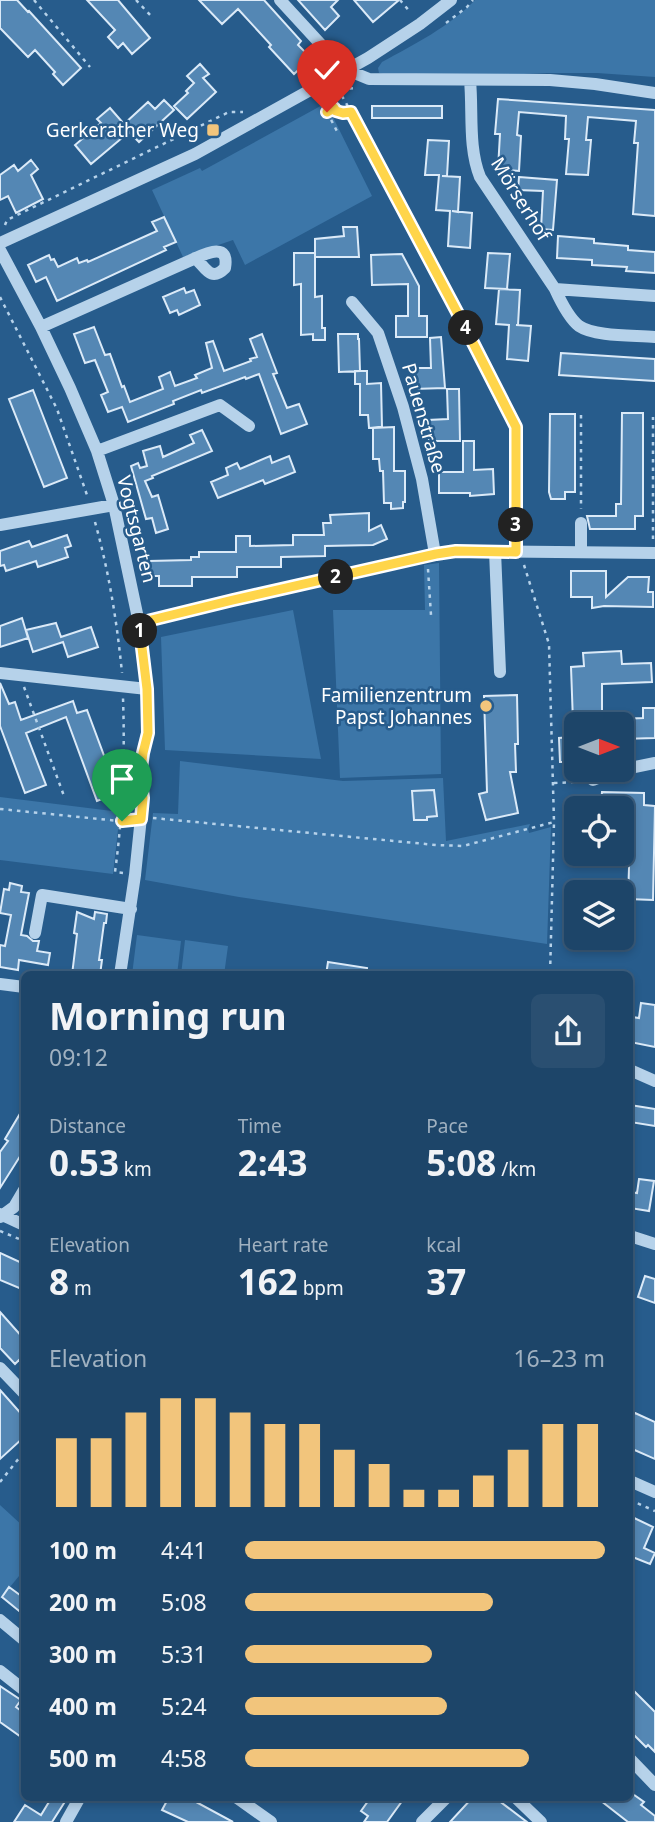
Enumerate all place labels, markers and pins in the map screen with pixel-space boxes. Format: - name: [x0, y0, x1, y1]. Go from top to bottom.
- pin: [297, 40, 357, 112]
- place label: Gerkerather Weg: [46, 117, 199, 143]
- marker: Gerkerather Weg: [205, 122, 221, 138]
- pin: 4: [448, 310, 484, 346]
- pin: 3: [498, 508, 534, 542]
- pin: 2: [318, 560, 354, 594]
- pin: 1: [122, 614, 158, 648]
- place label: Familienzentrum Papst Johannes: [321, 682, 472, 730]
- marker: Familienzentrum Papst Johannes: [478, 698, 494, 714]
- pin: [92, 749, 152, 821]

